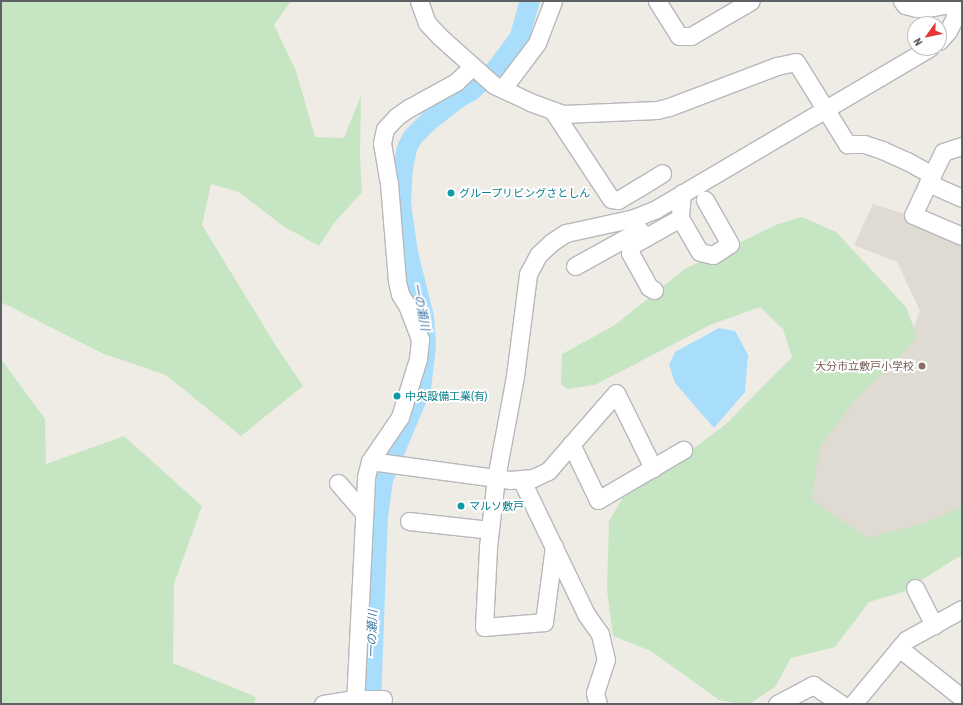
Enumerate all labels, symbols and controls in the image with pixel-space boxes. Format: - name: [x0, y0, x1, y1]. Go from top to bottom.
- north arrow: [907, 16, 947, 56]
- text: N: [911, 36, 925, 48]
- place label: グループリビングさとしん: [459, 186, 591, 200]
- marker: グループリビングさとしん: [446, 188, 456, 198]
- water label: 一の瀬川: [408, 282, 432, 332]
- place label: 大分市立敷戸小学校: [815, 359, 914, 373]
- marker: 大分市立敷戸小学校: [917, 361, 927, 371]
- place label: 中央設備工業(有): [405, 389, 487, 403]
- marker: 中央設備工業(有): [392, 391, 402, 401]
- place label: マルソ敷戸: [469, 499, 524, 513]
- marker: マルソ敷戸: [456, 501, 466, 511]
- water label: 一の瀬川: [365, 610, 381, 658]

